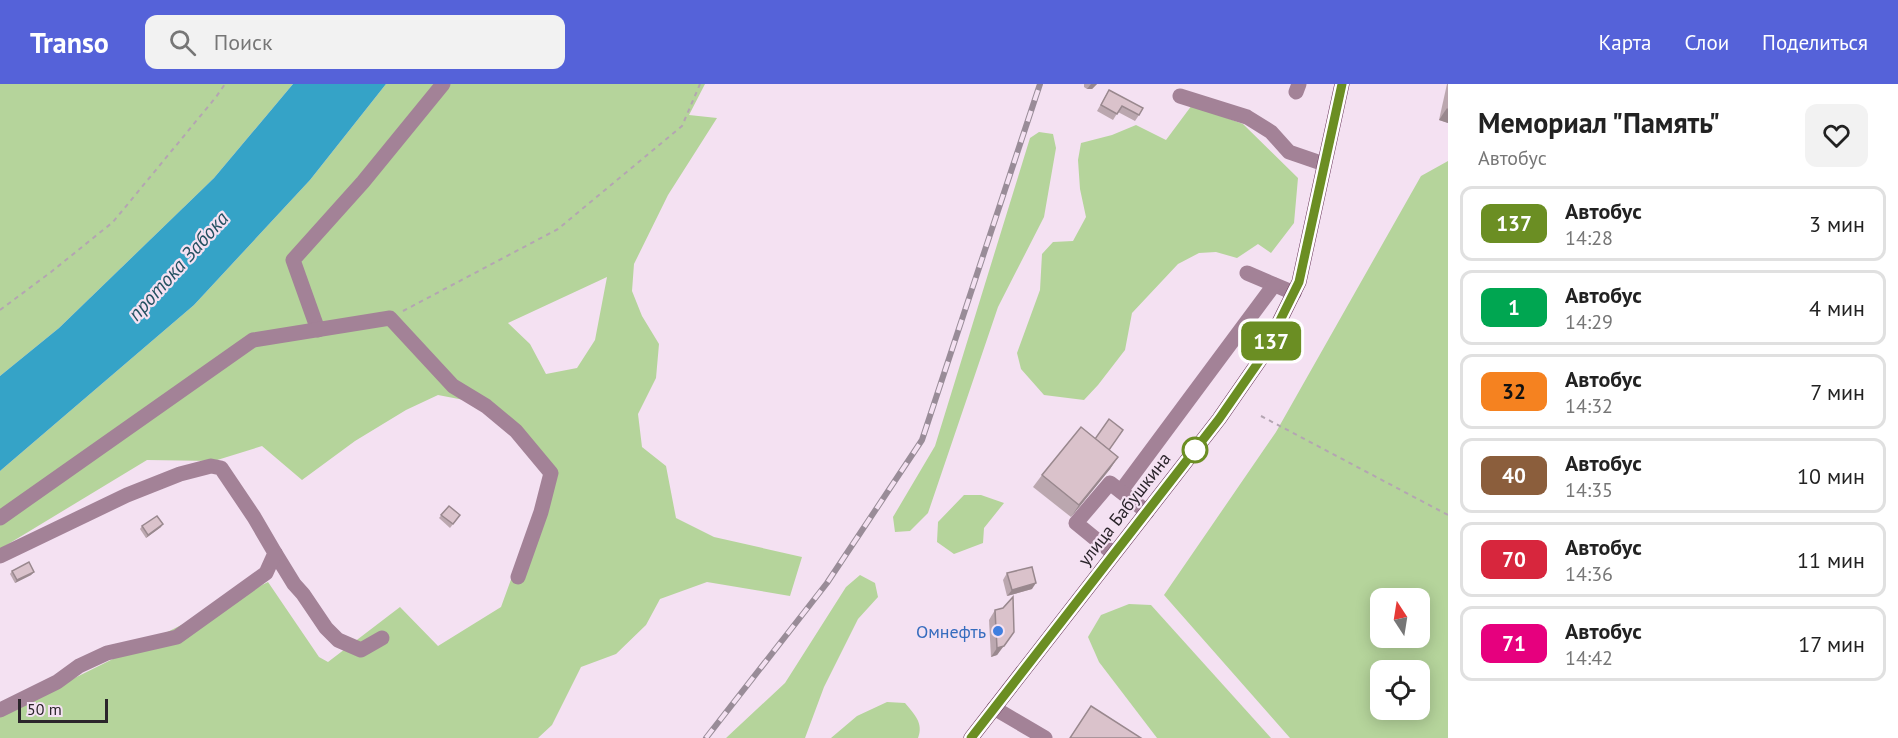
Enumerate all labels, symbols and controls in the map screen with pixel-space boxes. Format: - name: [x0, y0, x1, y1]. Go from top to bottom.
- search box: [145, 15, 565, 69]
- text: Transo: [30, 24, 109, 61]
- icon: search: [166, 26, 199, 59]
- text: Поиск: [214, 28, 273, 56]
- text: Карта: [1598, 29, 1651, 56]
- text: Слои: [1684, 29, 1729, 56]
- text: Поделиться: [1762, 29, 1868, 56]
- text: Мемориал "Память": [1478, 104, 1720, 141]
- button: heart: [1805, 104, 1868, 167]
- text: Автобус: [1478, 145, 1547, 171]
- text: Автобус: [1565, 197, 1642, 225]
- water label: протока Забока: [122, 206, 234, 326]
- text: 137: [1496, 210, 1532, 237]
- text: 3 мин: [1809, 210, 1865, 238]
- text: 14:28: [1565, 225, 1613, 251]
- text: Автобус: [1565, 281, 1642, 309]
- text: 1: [1508, 294, 1520, 321]
- text: 4 мин: [1809, 294, 1865, 322]
- text: 14:29: [1565, 309, 1613, 335]
- line badge: 137: [1236, 322, 1306, 360]
- text: 137: [1253, 328, 1289, 355]
- text: Автобус: [1565, 365, 1642, 393]
- text: 32: [1502, 378, 1526, 405]
- text: 7 мин: [1810, 378, 1865, 406]
- text: 14:32: [1565, 393, 1613, 419]
- unlabelled marker: [1182, 437, 1208, 463]
- street label: улица Бабушкина: [1073, 448, 1175, 570]
- text: Автобус: [1565, 449, 1642, 477]
- text: 40: [1502, 462, 1526, 489]
- text: 10 мин: [1797, 462, 1865, 490]
- text: 14:35: [1565, 477, 1613, 503]
- text: Автобус: [1565, 533, 1642, 561]
- text: 70: [1502, 546, 1526, 573]
- text: 11 мин: [1797, 546, 1865, 574]
- text: 14:36: [1565, 561, 1613, 587]
- north arrow: [1370, 588, 1430, 648]
- map controls: [1370, 588, 1430, 720]
- text: Автобус: [1565, 617, 1642, 645]
- place label: Омнефть: [916, 620, 986, 643]
- marker: Омнефть: [991, 624, 1005, 638]
- text: 71: [1502, 630, 1526, 657]
- text: 17 мин: [1798, 630, 1865, 658]
- text: 14:42: [1565, 645, 1613, 671]
- button: locate: [1370, 660, 1430, 720]
- scale bar: [18, 696, 108, 724]
- text: 50 m: [27, 699, 62, 719]

